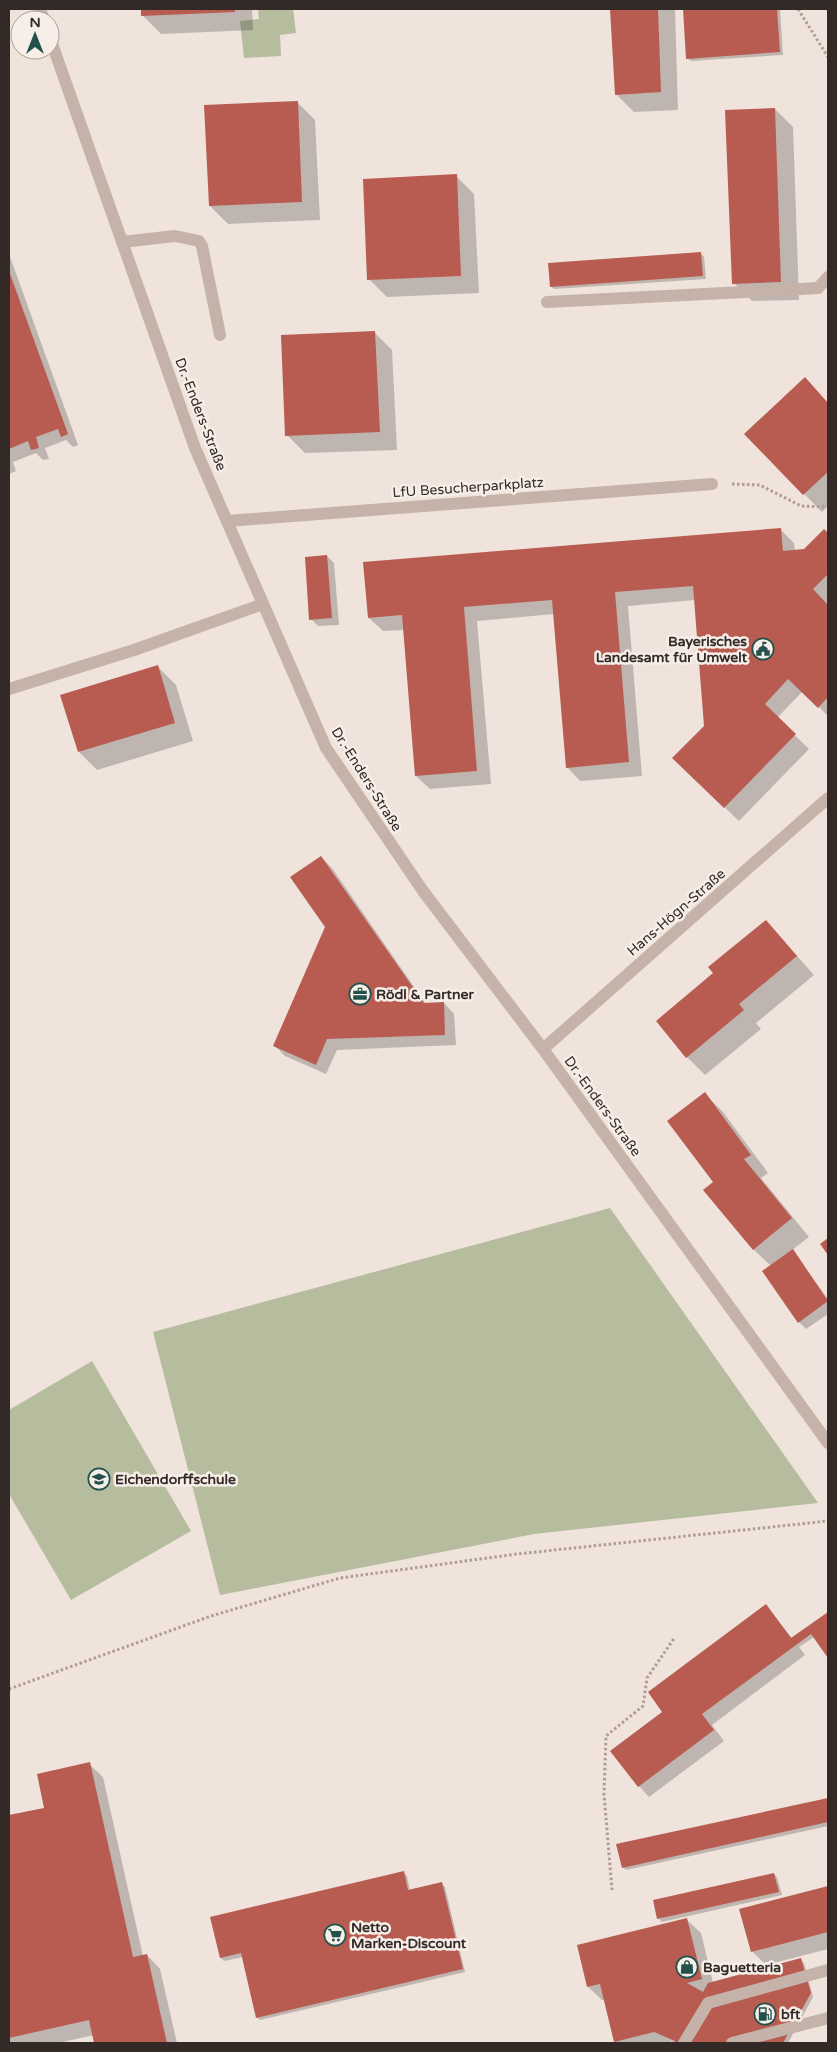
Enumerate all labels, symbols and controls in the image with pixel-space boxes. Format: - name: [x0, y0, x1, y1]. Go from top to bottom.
- north arrow: [10, 10, 60, 60]
- text: N: [29, 14, 41, 31]
- street label: Dr.-Enders-Straße: [171, 355, 230, 473]
- street label: LfU Besucherparkplatz: [392, 474, 544, 501]
- place label: Bayerisches Landesamt für Umwelt: [596, 633, 748, 666]
- public building icon: Bayerisches Landesamt für Umwelt: [751, 637, 775, 661]
- street label: Dr.-Enders-Straße: [328, 724, 406, 835]
- street label: Hans-Högn-Straße: [624, 865, 729, 960]
- office icon: Rödl & Partner: [348, 982, 372, 1006]
- place label: Rödl & Partner: [376, 986, 474, 1003]
- street label: Dr.-Enders-Straße: [561, 1053, 645, 1160]
- school or university icon: Eichendorffschule: [87, 1467, 111, 1491]
- place label: Eichendorffschule: [115, 1471, 236, 1488]
- place label: Netto Marken-Discount: [351, 1919, 467, 1952]
- supermarket icon: Netto Marken-Discount: [323, 1923, 347, 1947]
- shop icon: Baguetteria: [675, 1955, 699, 1979]
- place label: Baguetteria: [703, 1959, 781, 1976]
- fuel station icon: bft: [753, 2002, 777, 2026]
- place label: bft: [781, 2006, 801, 2023]

